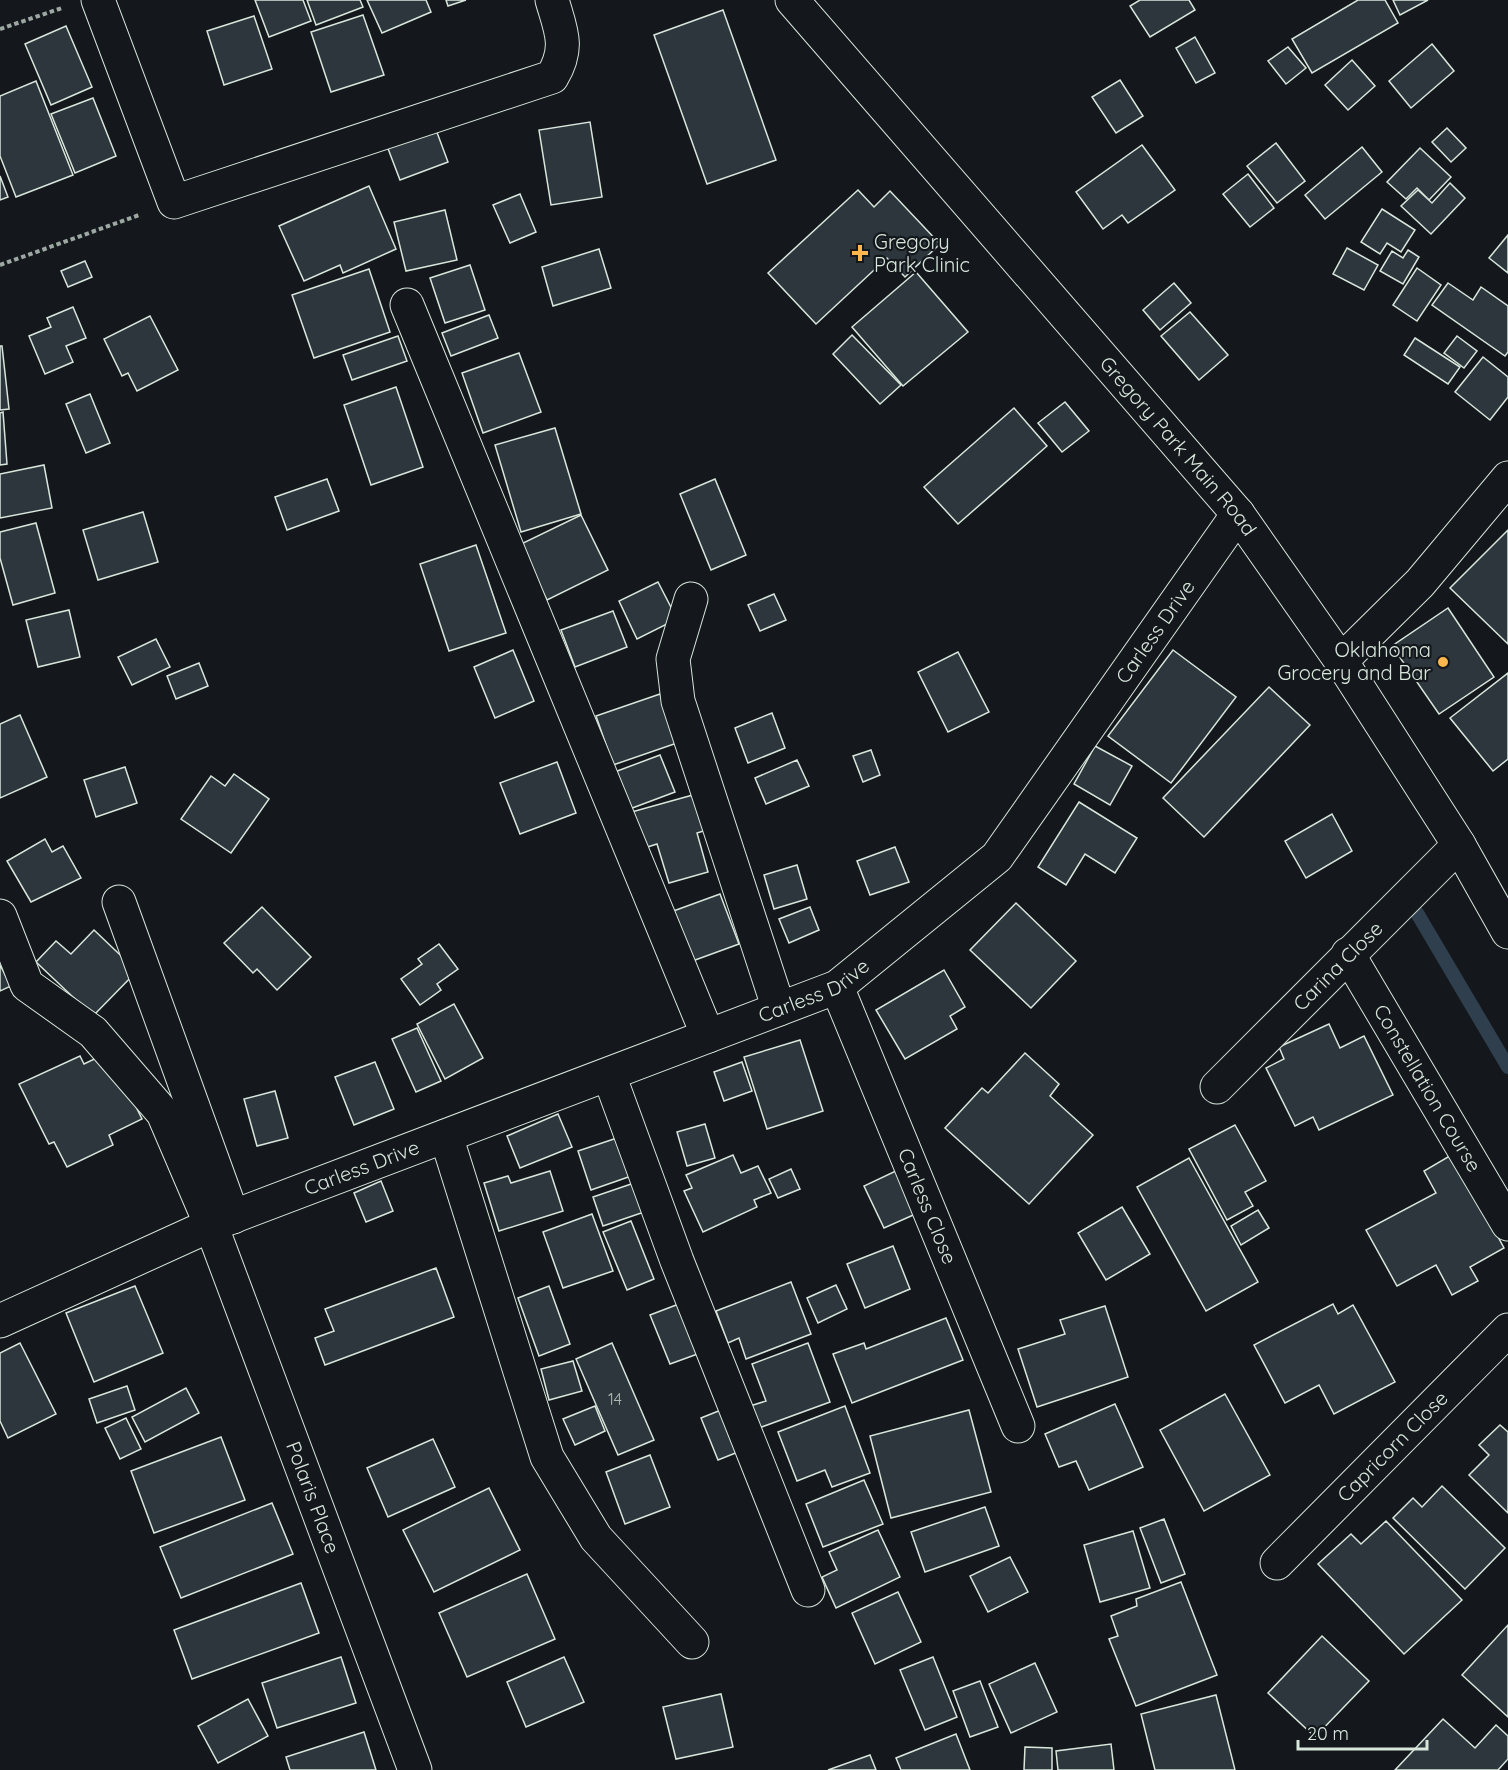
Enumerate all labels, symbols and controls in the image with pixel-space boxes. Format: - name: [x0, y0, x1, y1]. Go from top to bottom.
- place label: Gregory Park Clinic: [874, 229, 970, 277]
- marker: Gregory Park Clinic: [851, 244, 869, 262]
- street label: Gregory Park Main Road: [1095, 351, 1262, 540]
- street label: Carless Drive: [1110, 575, 1200, 688]
- place label: Oklahoma Grocery and Bar: [1277, 637, 1431, 685]
- marker: Oklahoma Grocery and Bar: [1436, 655, 1450, 669]
- street label: Carina Close: [1288, 916, 1388, 1016]
- street label: Carless Drive: [755, 953, 874, 1028]
- street label: Constellation Course: [1369, 1000, 1487, 1176]
- street label: Carless Drive: [300, 1134, 422, 1200]
- street label: Carless Close: [893, 1144, 963, 1268]
- street label: Capricorn Close: [1332, 1385, 1453, 1507]
- house number: 14: [608, 1389, 622, 1409]
- street label: Polaris Place: [281, 1438, 346, 1557]
- scale bar: [1298, 1713, 1427, 1751]
- text: 20 m: [1307, 1722, 1349, 1745]

